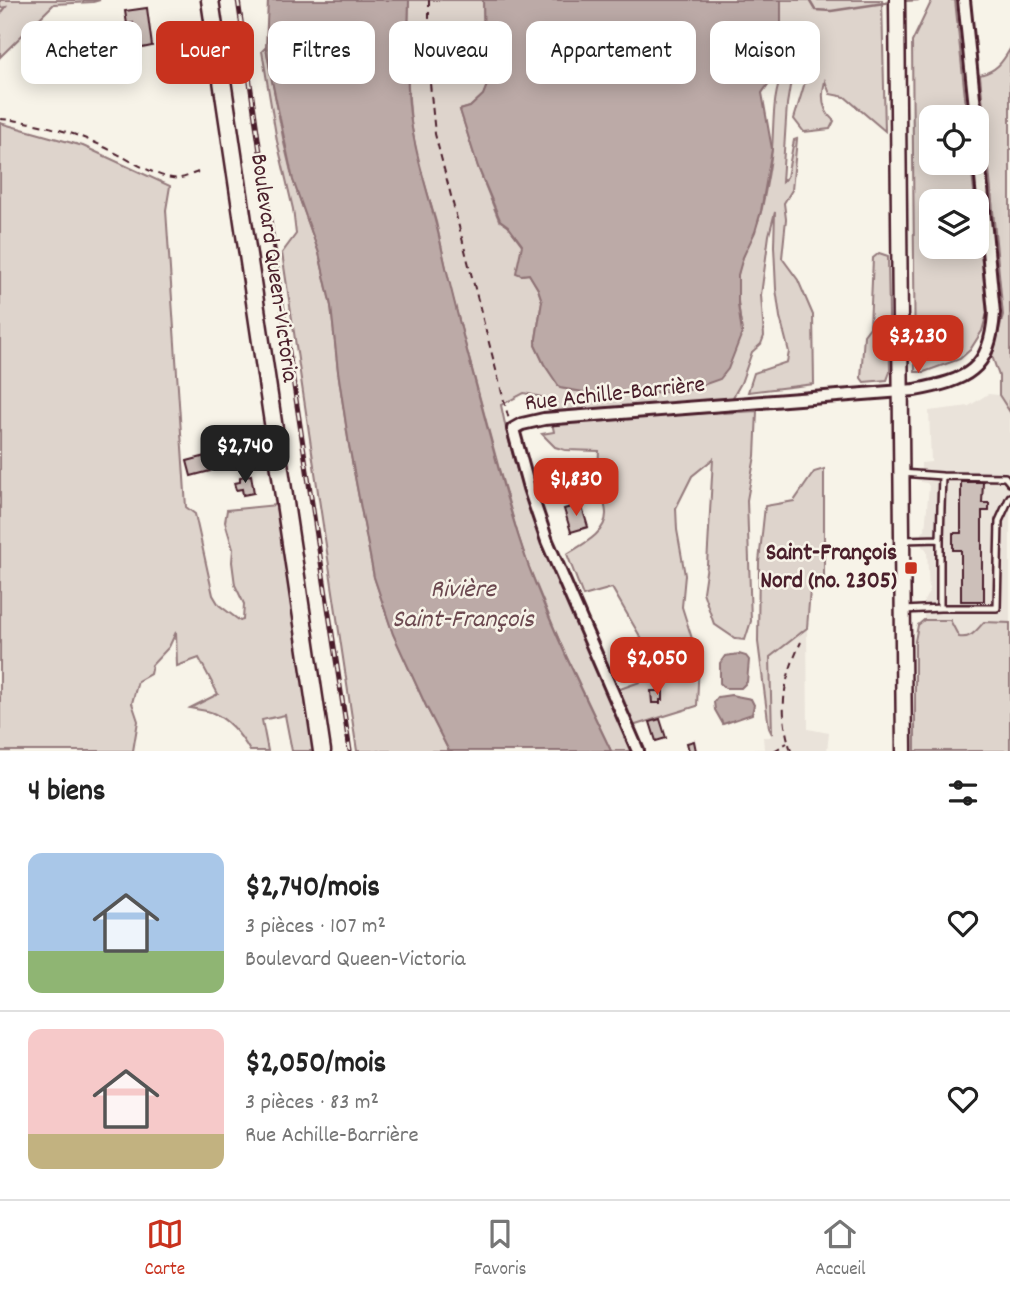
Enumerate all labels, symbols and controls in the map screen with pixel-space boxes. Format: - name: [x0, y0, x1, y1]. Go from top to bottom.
- chip: Acheter: [21, 21, 142, 84]
- chip: Louer: [156, 21, 254, 84]
- chip: Filtres: [268, 21, 375, 84]
- chip: Nouveau: [389, 21, 512, 84]
- chip: Appartement: [526, 21, 696, 84]
- chip: Maison: [710, 21, 820, 84]
- map controls: [919, 105, 989, 259]
- button: locate: [919, 105, 989, 175]
- street label: Boulevard Queen-Victoria: [240, 152, 306, 385]
- button: layers: [919, 189, 989, 259]
- pin: $3,230: [861, 316, 975, 375]
- text: $3,230: [888, 321, 948, 354]
- street label: Rue Achille-Barrière: [523, 369, 707, 421]
- pin: $2,740: [188, 426, 302, 485]
- text: $2,740: [217, 431, 273, 464]
- pin: $1,830: [519, 458, 633, 518]
- text: $1,830: [549, 464, 603, 497]
- place label: Saint-François Nord (no. 2305): [760, 537, 897, 599]
- marker: Saint-François Nord (no. 2305): [903, 560, 919, 576]
- water label: Rivière Saint-François: [392, 572, 535, 639]
- pin: $2,050: [600, 638, 714, 697]
- text: $2,050: [626, 643, 688, 676]
- text: 4 biens: [28, 772, 106, 815]
- icon: filters: [944, 774, 982, 812]
- text: $2,740/mois: [245, 868, 380, 911]
- icon: home: [84, 881, 168, 965]
- icon: heart: [944, 904, 982, 942]
- text: 3 pièces · 107 m²: [245, 911, 386, 944]
- text: Boulevard Queen-Victoria: [245, 944, 465, 977]
- text: $2,050/mois: [245, 1044, 386, 1087]
- icon: home: [84, 1057, 168, 1141]
- icon: heart: [944, 1080, 982, 1118]
- text: 3 pièces · 83 m²: [245, 1087, 379, 1120]
- text: Rue Achille-Barrière: [245, 1120, 419, 1153]
- tab: Carte: [144, 1215, 185, 1284]
- tab: Favoris: [474, 1215, 526, 1284]
- tab: Accueil: [815, 1215, 866, 1284]

